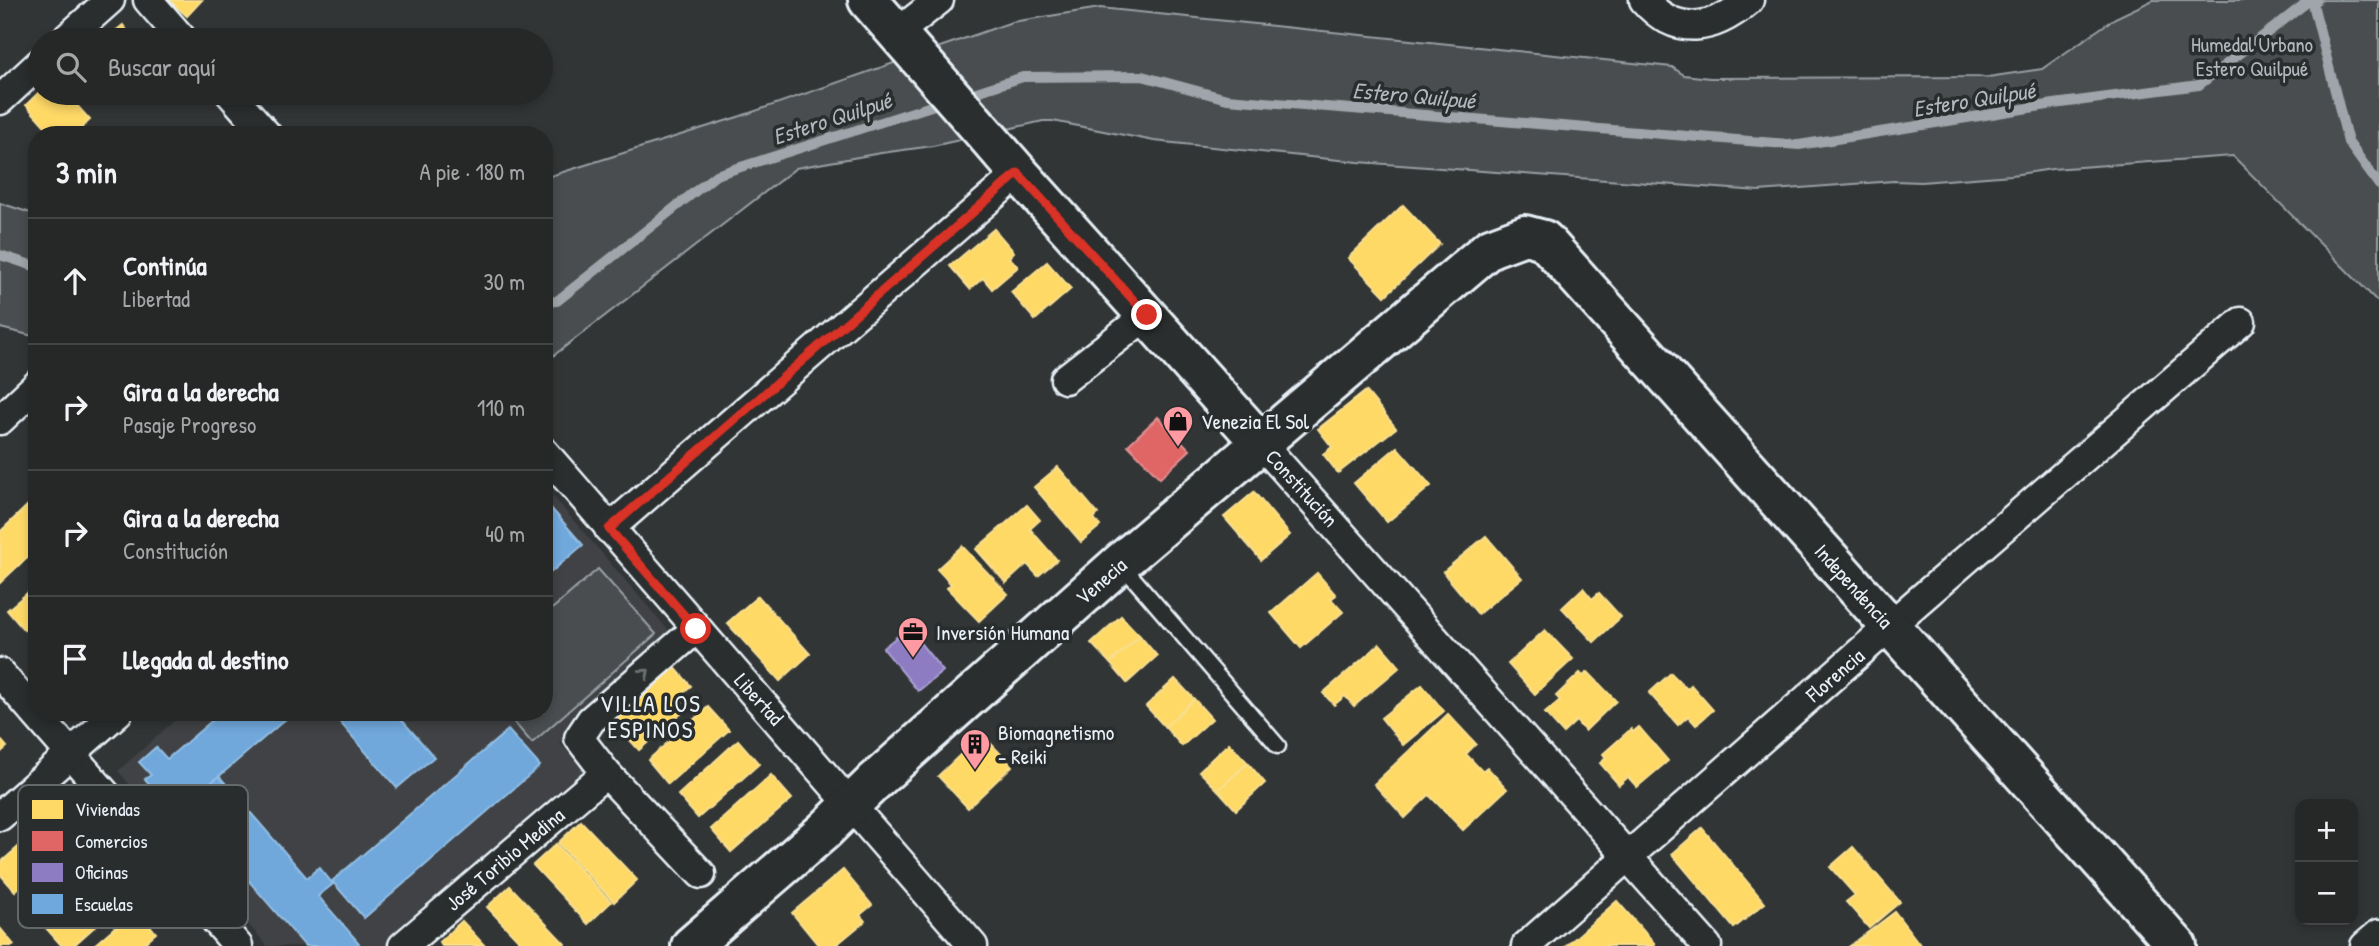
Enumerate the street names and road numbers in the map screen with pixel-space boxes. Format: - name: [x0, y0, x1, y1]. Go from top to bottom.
- street label: Constitución: [1259, 443, 1345, 533]
- street label: Independencia: [1808, 537, 1900, 635]
- street label: Venecia: [1069, 551, 1133, 611]
- street label: Florencia: [1799, 641, 1871, 709]
- street label: Libertad: [728, 667, 790, 731]
- street label: José Toribio Medina: [439, 801, 571, 917]

